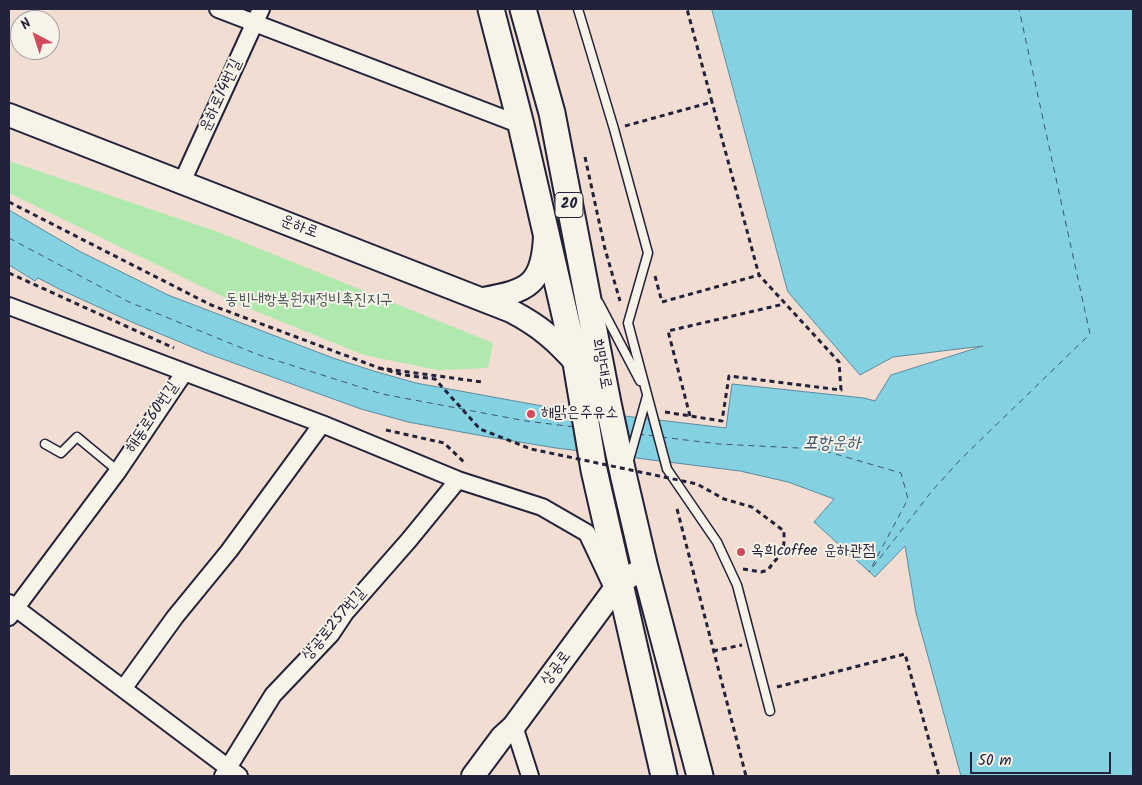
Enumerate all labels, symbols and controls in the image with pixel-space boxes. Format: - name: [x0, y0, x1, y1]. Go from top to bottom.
- north arrow: [10, 10, 60, 60]
- text: N: [16, 13, 36, 36]
- street label: 운하로14번길: [197, 56, 247, 136]
- road number: 20: [555, 192, 583, 218]
- street label: 운하로: [278, 212, 320, 244]
- park label: 동빈내항복원재정비촉진지구: [225, 291, 393, 311]
- street label: 희망대로: [586, 337, 614, 391]
- street label: 해동로60번길: [122, 379, 184, 457]
- place label: 해맑은주유소: [541, 404, 618, 424]
- marker: 해맑은주유소: [525, 408, 537, 420]
- water label: 포항운하: [803, 434, 861, 456]
- place label: 옥희coffee 운하관점: [751, 542, 875, 562]
- marker: 옥희coffee 운하관점: [735, 546, 747, 558]
- street label: 상공로257번길: [299, 584, 371, 666]
- street label: 상공로: [538, 648, 576, 690]
- scale bar: [972, 742, 1113, 774]
- text: 50 m: [978, 749, 1012, 773]

